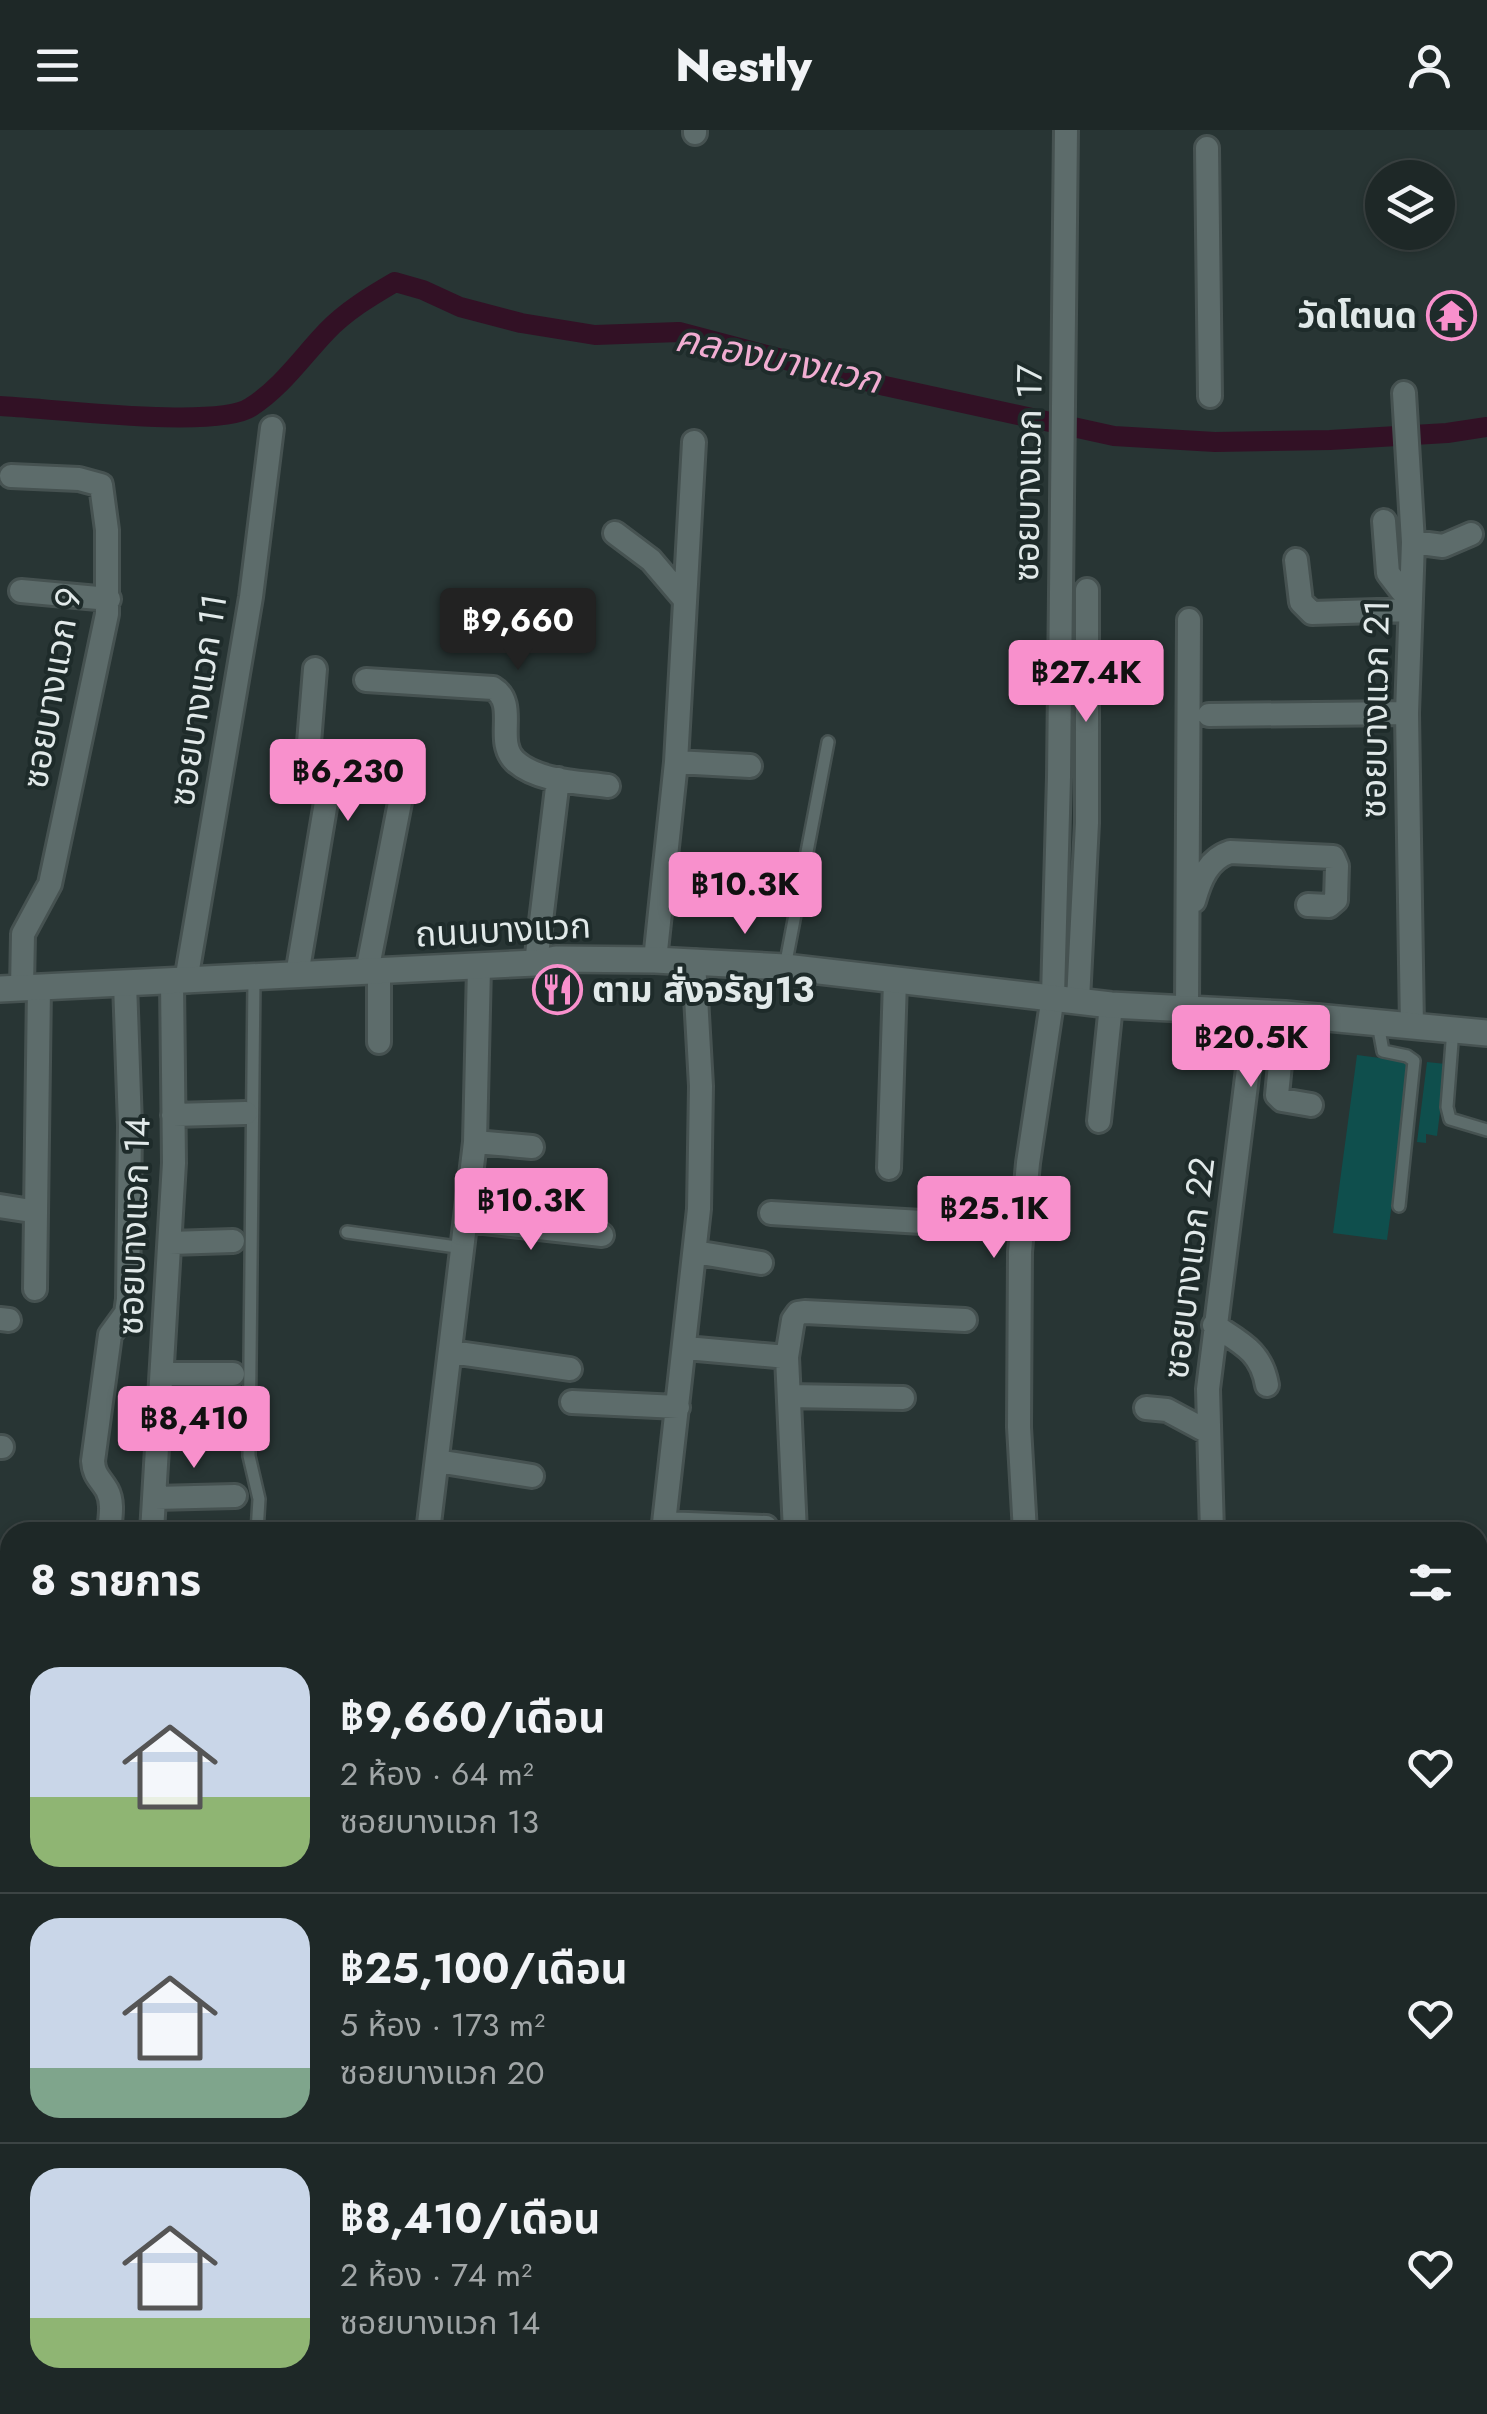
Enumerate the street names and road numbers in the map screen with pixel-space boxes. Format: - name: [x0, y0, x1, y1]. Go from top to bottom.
- street label: ซอยบางแวก 17: [1001, 364, 1055, 582]
- street label: ซอยบางแวก 9: [10, 584, 94, 792]
- street label: ซอยบางแวก 11: [157, 590, 239, 810]
- street label: ซอยบางแวก 21: [1348, 599, 1402, 819]
- street label: ถนนบางแวก: [414, 900, 592, 960]
- street label: ซอยบางแวก 14: [105, 1116, 163, 1336]
- street label: ซอยบางแวก 22: [1151, 1154, 1227, 1382]

